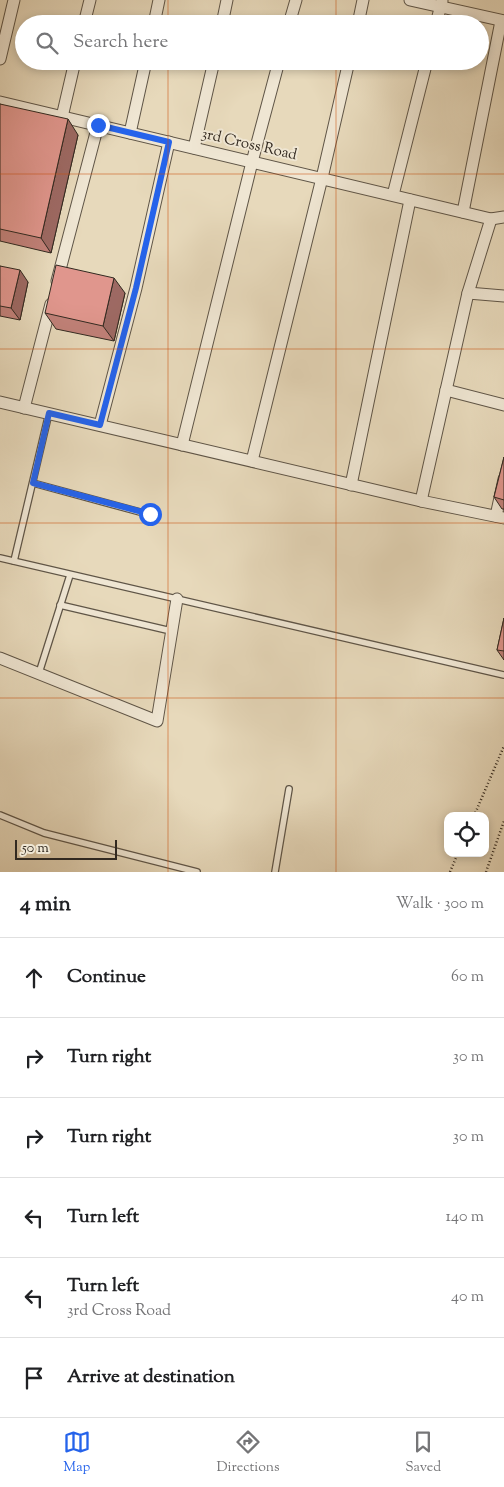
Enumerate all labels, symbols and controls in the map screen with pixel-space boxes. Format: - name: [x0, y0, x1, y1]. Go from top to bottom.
- search box: [15, 15, 489, 70]
- icon: search: [33, 29, 61, 57]
- text: Search here: [73, 29, 168, 56]
- route end: [87, 114, 110, 137]
- street label: 3rd Cross Road: [199, 124, 299, 166]
- route start: [139, 503, 162, 526]
- map controls: [444, 812, 489, 857]
- button: locate: [444, 812, 489, 857]
- scale bar: [15, 837, 118, 860]
- text: 50 m: [22, 839, 49, 859]
- text: 4 min: [20, 890, 71, 920]
- text: Walk · 300 m: [396, 893, 484, 916]
- icon: ahead: [20, 964, 48, 992]
- text: Continue: [67, 964, 146, 991]
- text: 60 m: [451, 966, 484, 989]
- icon: right: [20, 1044, 48, 1072]
- text: Turn right: [67, 1044, 151, 1071]
- text: 30 m: [453, 1046, 484, 1069]
- icon: right: [20, 1124, 48, 1152]
- text: Turn right: [67, 1124, 151, 1151]
- text: 30 m: [453, 1126, 484, 1149]
- icon: left: [20, 1204, 48, 1232]
- text: Turn left: [67, 1204, 139, 1231]
- text: 140 m: [446, 1206, 484, 1229]
- text: Turn left: [67, 1273, 139, 1300]
- icon: left: [20, 1284, 48, 1312]
- text: 40 m: [451, 1286, 484, 1309]
- text: 3rd Cross Road: [67, 1300, 171, 1323]
- icon: arrive: [20, 1364, 48, 1392]
- text: Arrive at destination: [67, 1364, 235, 1391]
- tab: Map: [63, 1428, 91, 1478]
- tab: Directions: [216, 1428, 280, 1478]
- tab: Saved: [405, 1428, 441, 1478]

